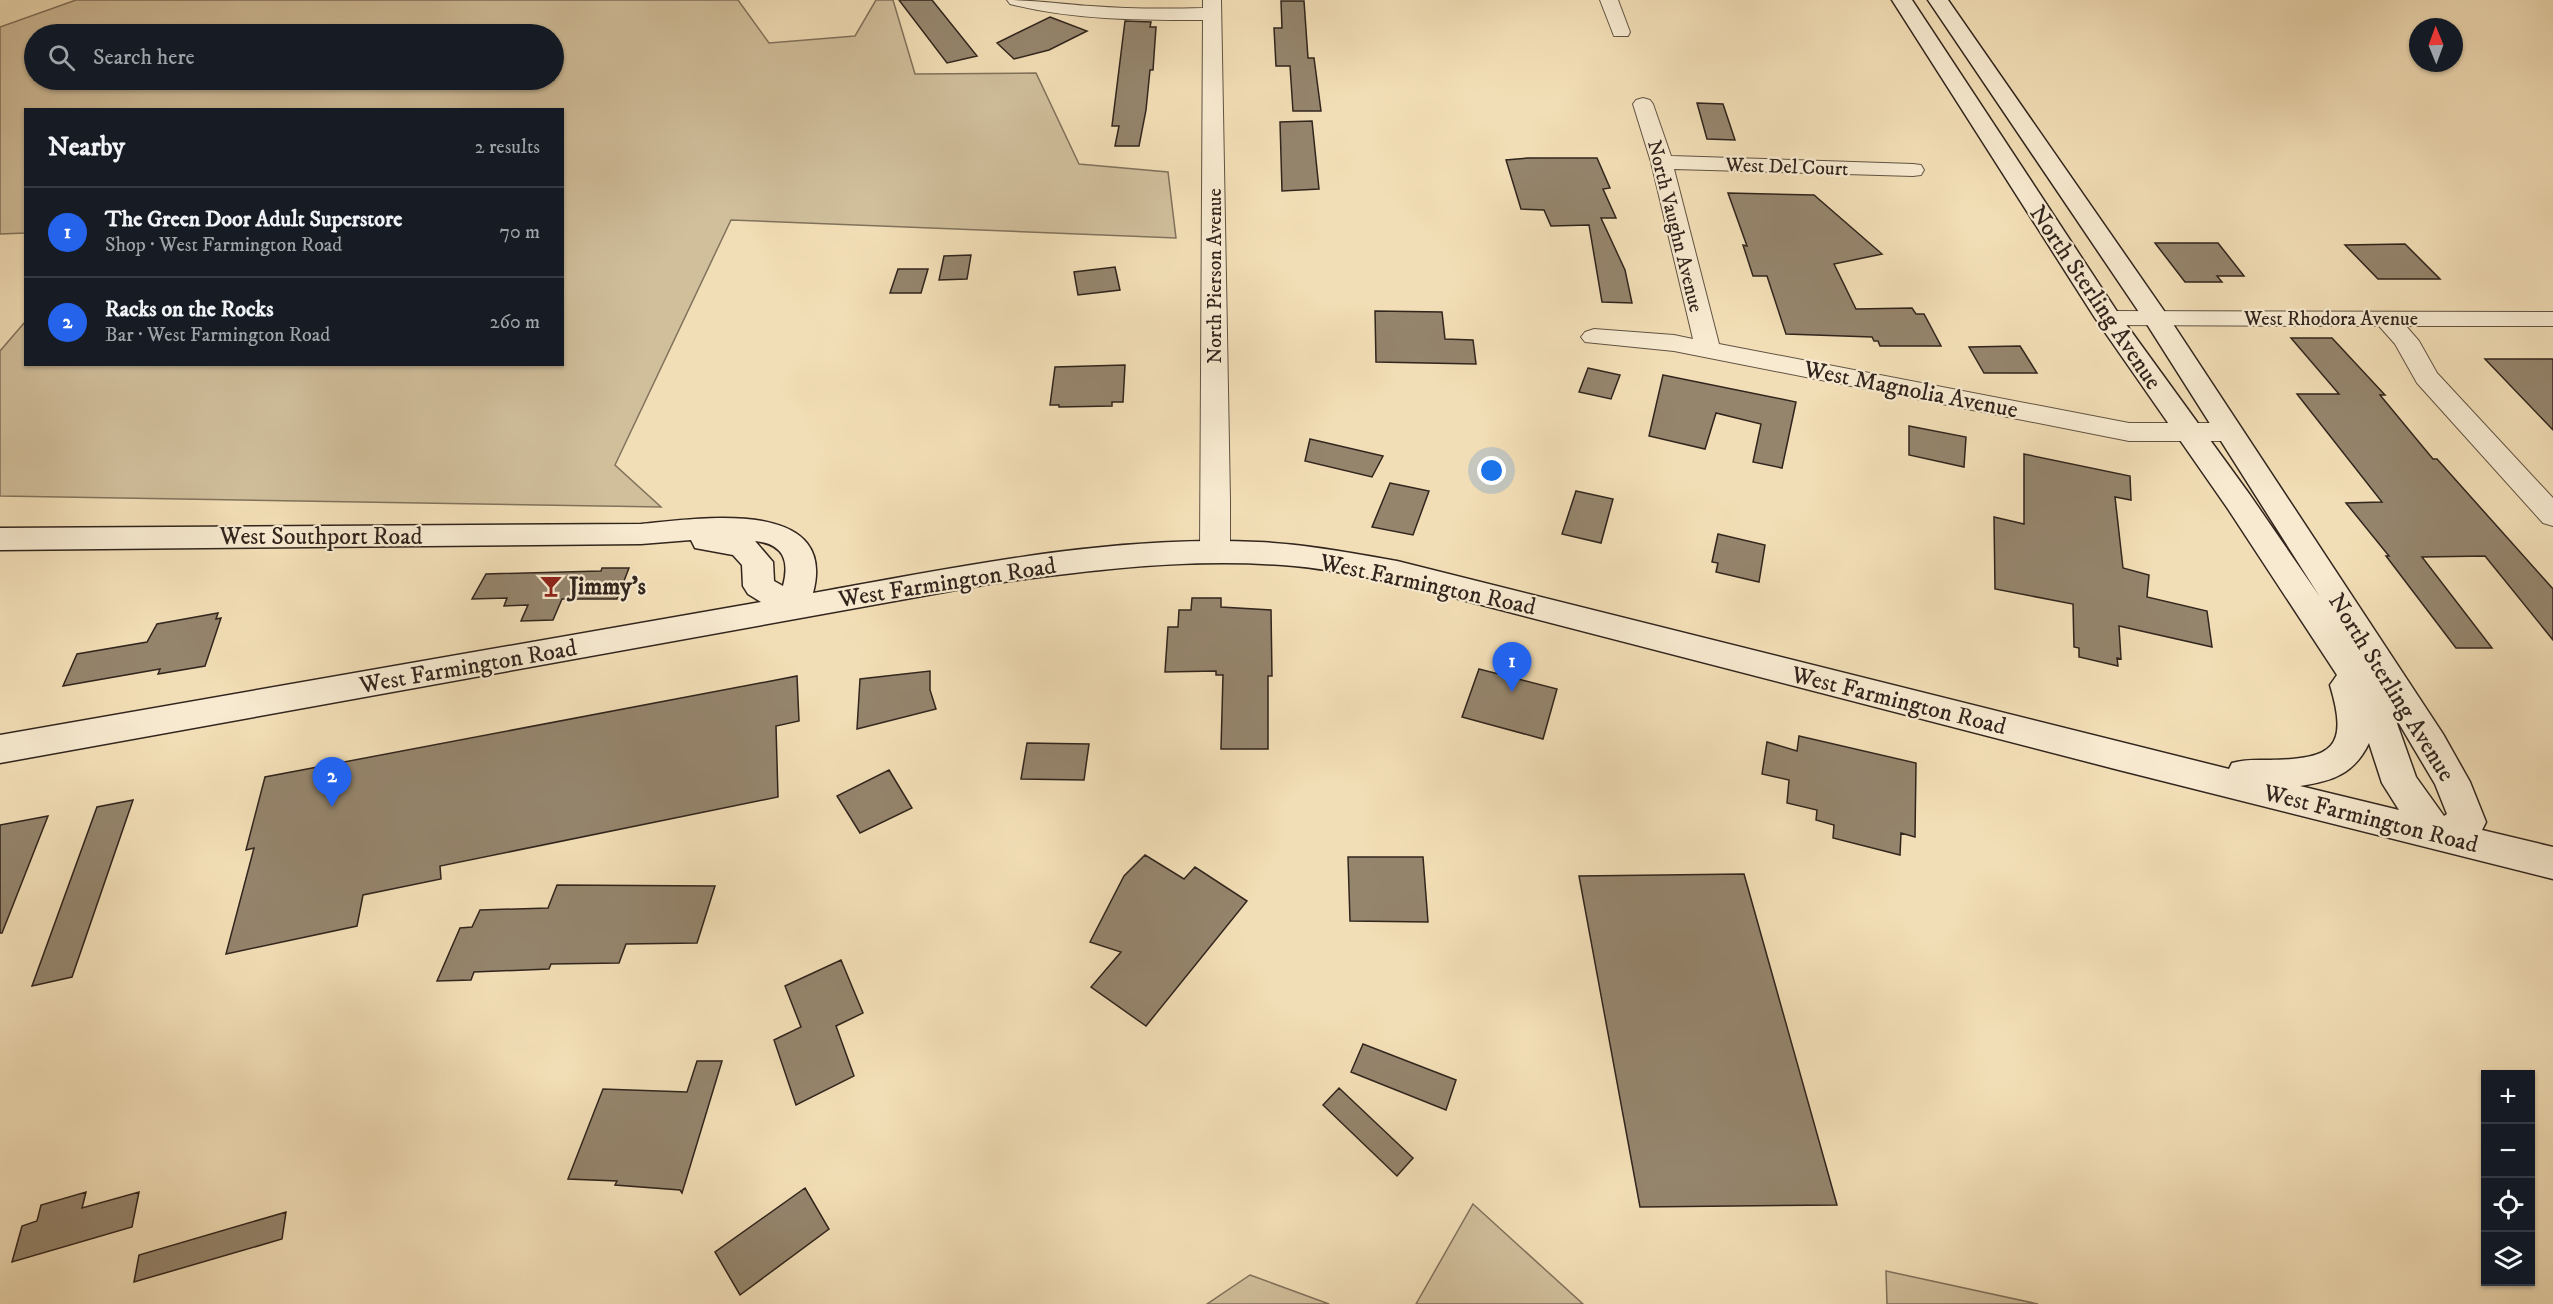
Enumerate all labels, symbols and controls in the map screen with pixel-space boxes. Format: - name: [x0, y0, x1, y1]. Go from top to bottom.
- north arrow: [2409, 18, 2463, 72]
- search box: [24, 24, 564, 90]
- icon: search: [45, 41, 78, 74]
- text: Search here: [93, 44, 195, 71]
- text: Nearby: [48, 131, 125, 164]
- text: 2 results: [475, 135, 540, 160]
- street label: North Vaughn Avenue: [1641, 138, 1708, 315]
- street label: West Del Court: [1724, 153, 1849, 182]
- street label: North Pierson Avenue: [1203, 188, 1228, 364]
- street label: North Sterling Avenue: [2022, 200, 2168, 396]
- text: The Green Door Adult Superstore: [105, 206, 402, 233]
- text: 1: [64, 220, 71, 245]
- text: 70 m: [499, 220, 540, 245]
- text: Shop · West Farmington Road: [105, 233, 342, 258]
- text: Racks on the Rocks: [105, 296, 274, 323]
- street label: West Rhodora Avenue: [2243, 307, 2418, 332]
- text: 2: [63, 310, 72, 335]
- text: 260 m: [490, 310, 540, 335]
- text: Bar · West Farmington Road: [105, 323, 330, 348]
- street label: West Magnolia Avenue: [1800, 354, 2020, 425]
- your location: [1477, 456, 1506, 485]
- street label: West Southport Road: [219, 522, 422, 552]
- street label: West Farmington Road: [1316, 547, 1538, 623]
- street label: West Farmington Road: [835, 551, 1058, 615]
- place label: Jimmy's: [566, 572, 646, 602]
- bar icon: Jimmy's: [538, 573, 564, 599]
- street label: North Sterling Avenue: [2321, 588, 2461, 787]
- street label: West Farmington Road: [356, 633, 579, 701]
- pin: 1: [1492, 642, 1532, 692]
- street label: West Farmington Road: [1787, 660, 2009, 742]
- pin: 2: [312, 758, 352, 807]
- street label: West Farmington Road: [2259, 778, 2481, 860]
- map controls: [2481, 1070, 2535, 1286]
- button: +: [2481, 1070, 2535, 1124]
- button: −: [2481, 1124, 2535, 1178]
- button: locate: [2481, 1178, 2535, 1232]
- button: layers: [2481, 1232, 2535, 1286]

